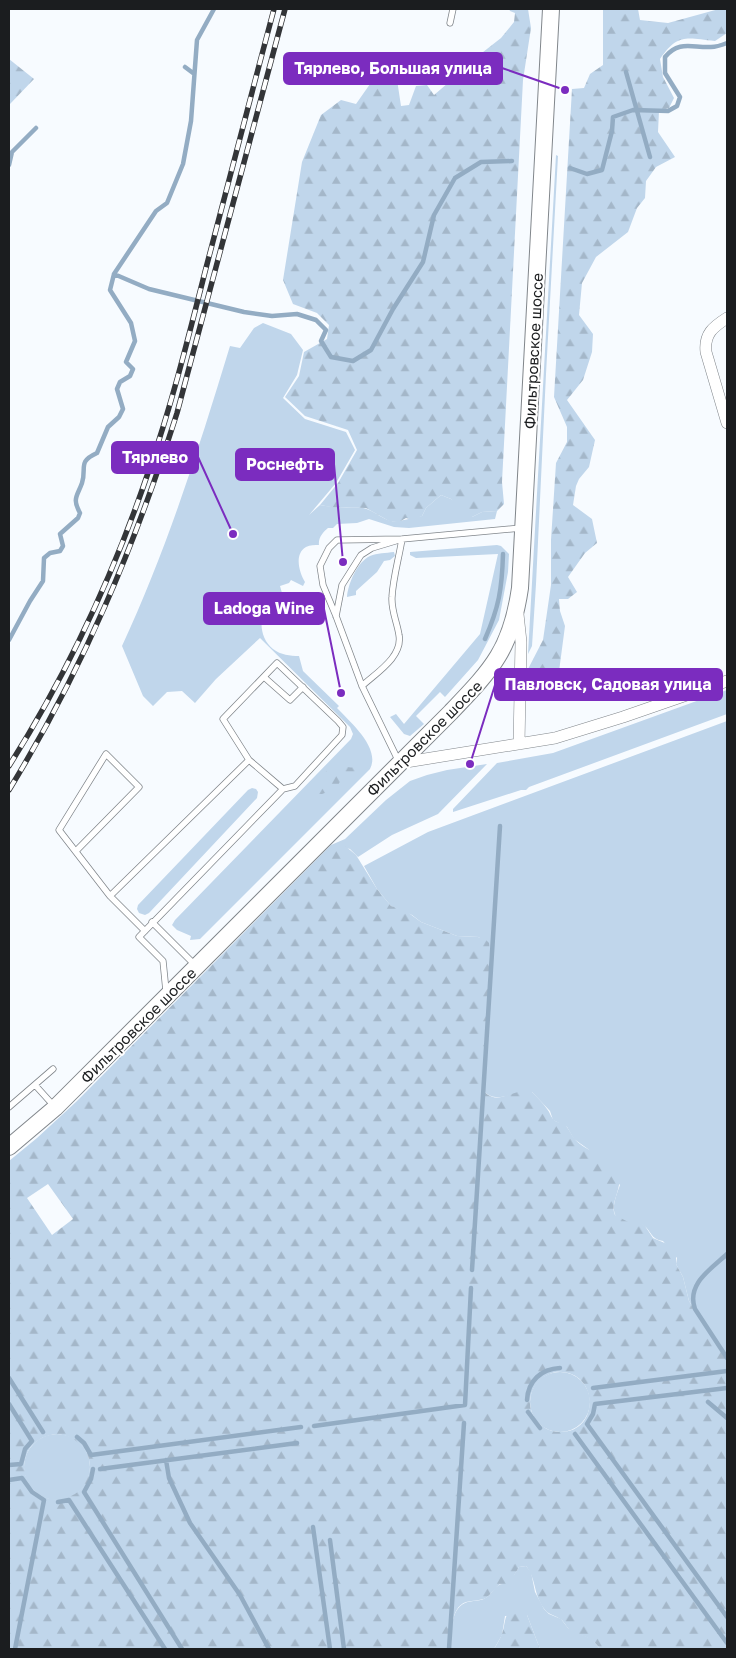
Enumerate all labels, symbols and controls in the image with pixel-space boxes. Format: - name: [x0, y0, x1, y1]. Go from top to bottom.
- callout: Тярлево, Большая улица: [284, 53, 502, 84]
- text: Тярлево, Большая улица: [294, 58, 492, 78]
- street label: Фильтровское шоссе: [520, 272, 546, 429]
- callout: Тярлево: [112, 442, 198, 473]
- text: Тярлево: [122, 447, 188, 467]
- callout: Роснефть: [236, 449, 334, 480]
- text: Роснефть: [246, 454, 324, 474]
- callout: Ladoga Wine: [204, 593, 324, 624]
- text: Ladoga Wine: [214, 598, 314, 618]
- callout: Павловск, Садовая улица: [495, 669, 722, 700]
- text: Павловск, Садовая улица: [505, 674, 711, 694]
- street label: Фильтровское шоссе: [362, 676, 486, 800]
- street label: Фильтровское шоссе: [76, 963, 200, 1087]

